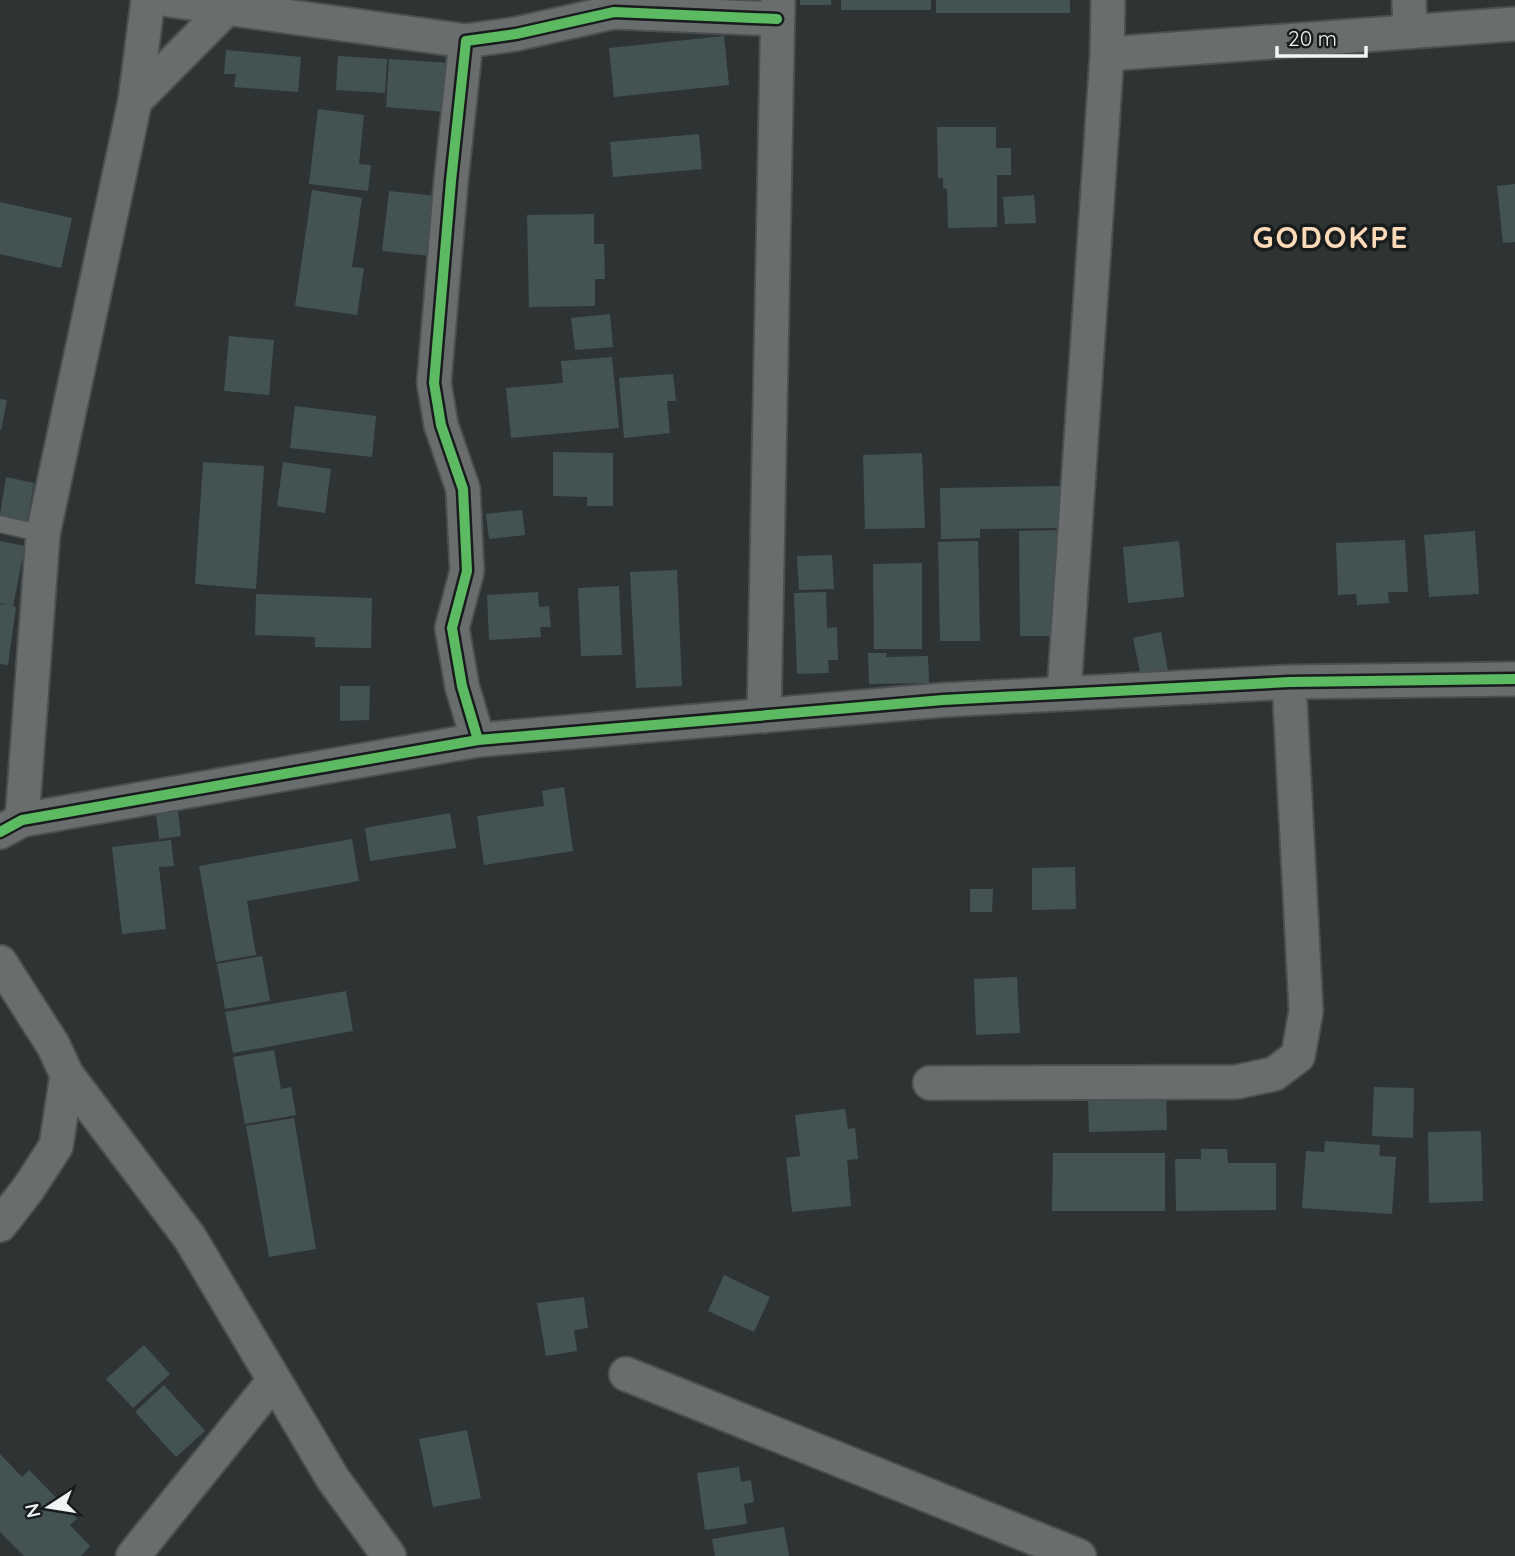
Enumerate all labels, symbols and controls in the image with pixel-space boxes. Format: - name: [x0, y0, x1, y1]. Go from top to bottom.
- scale bar: [1277, 14, 1366, 58]
- text: 20 m: [1288, 25, 1337, 51]
- district label: GODOKPE: [1253, 218, 1409, 256]
- north arrow: [14, 1472, 84, 1542]
- text: N: [19, 1501, 46, 1520]

